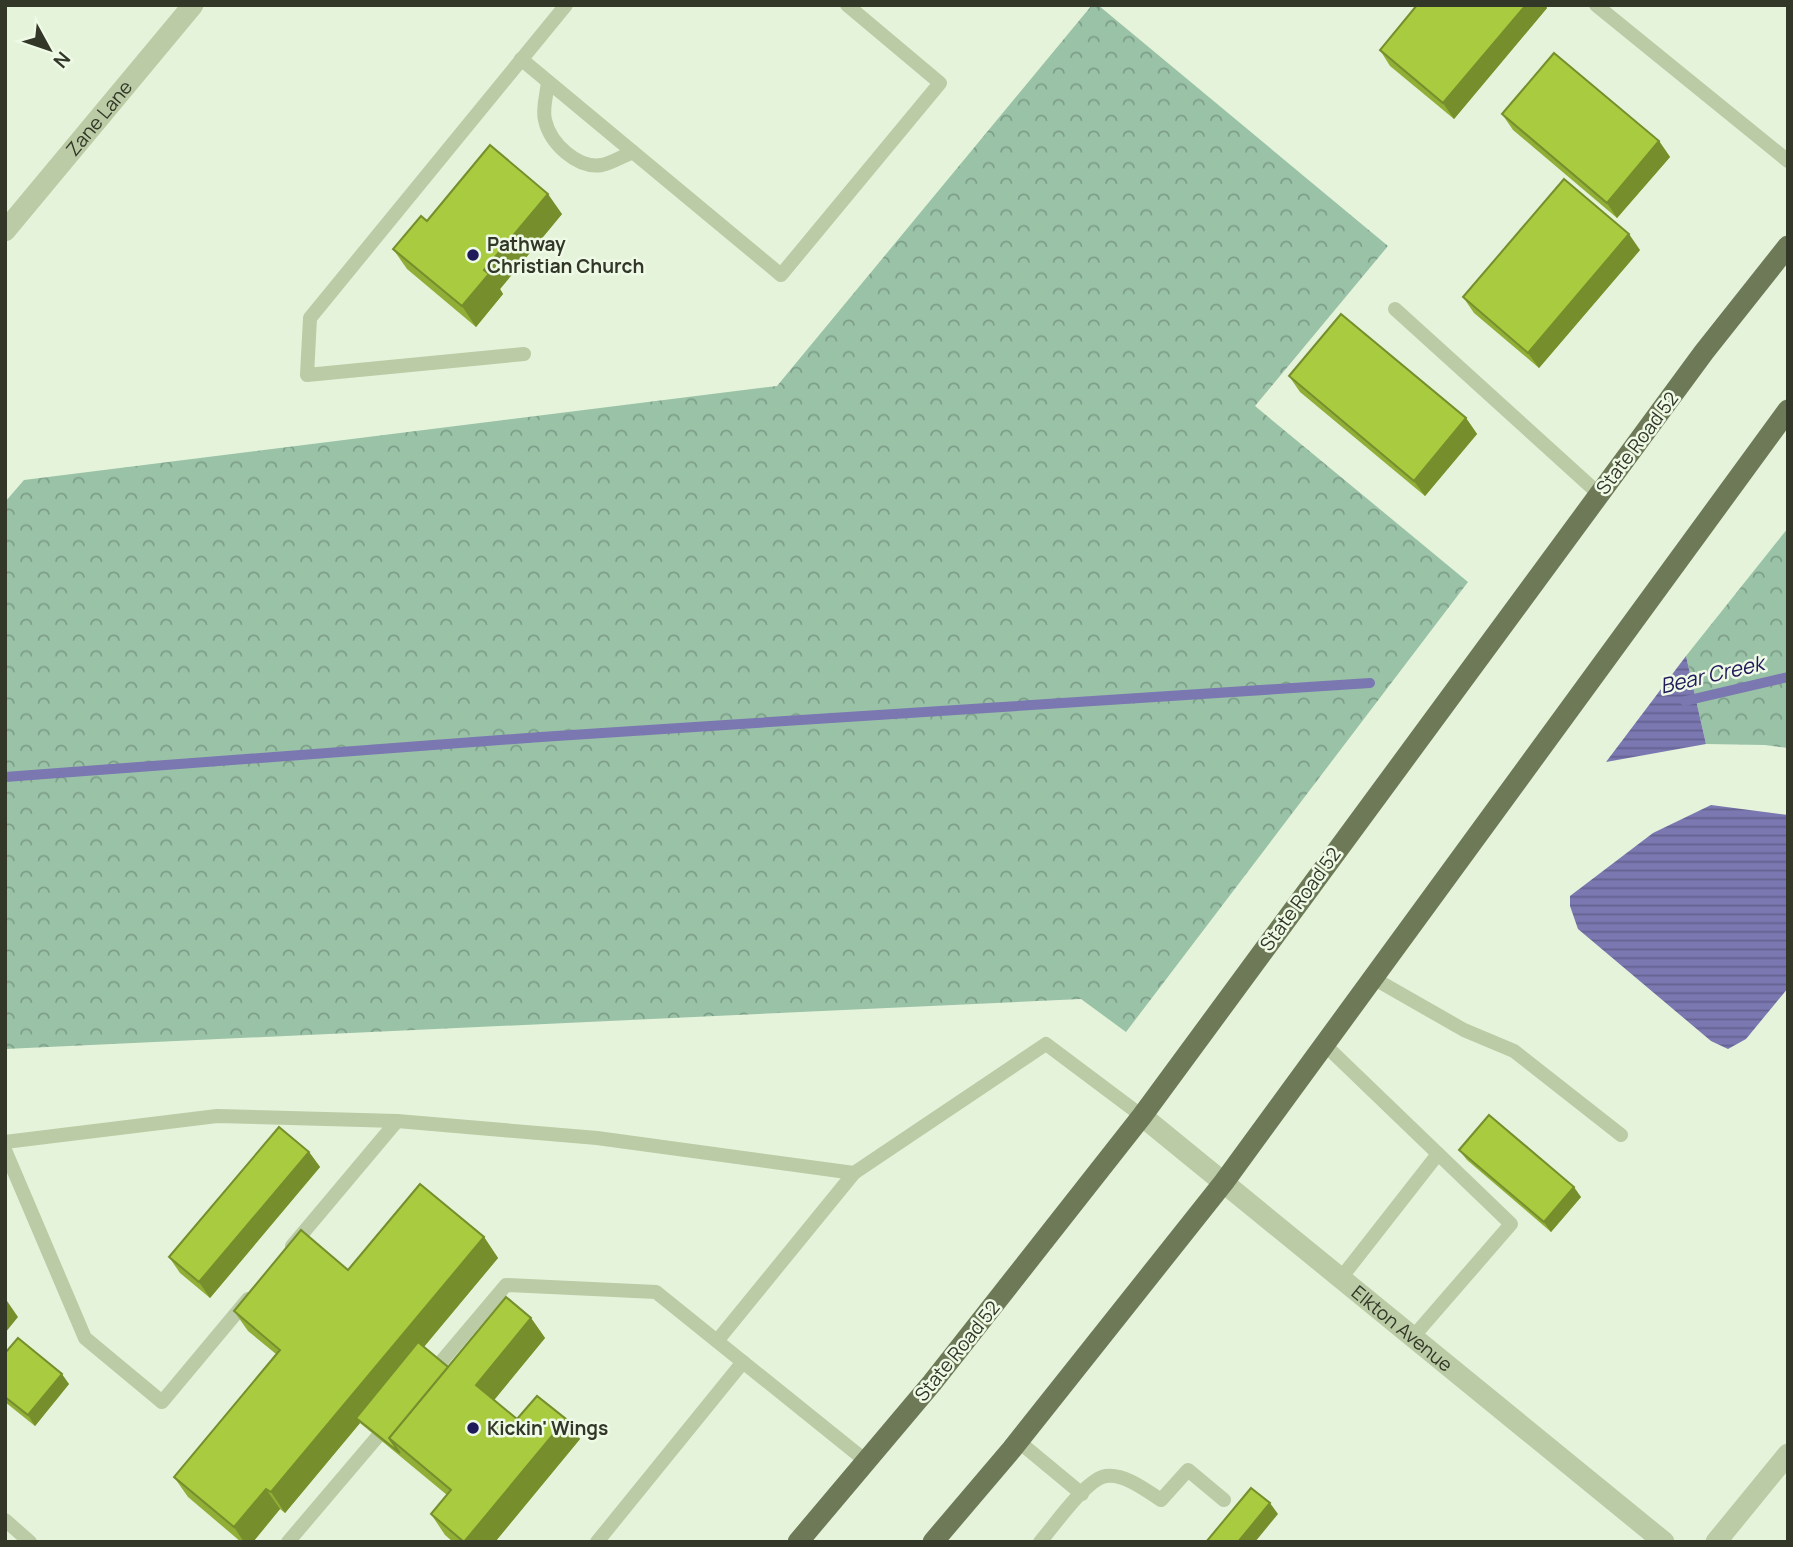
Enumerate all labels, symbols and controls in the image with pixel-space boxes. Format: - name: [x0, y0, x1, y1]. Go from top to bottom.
- north arrow: [14, 14, 84, 84]
- text: N: [48, 46, 76, 74]
- street label: Zane Lane: [60, 75, 138, 161]
- place label: Pathway Christian Church: [487, 231, 644, 279]
- marker: Pathway Christian Church: [465, 247, 481, 263]
- street label: State Road 52: [1590, 386, 1684, 500]
- water label: Bear Creek: [1657, 648, 1769, 700]
- street label: State Road 52: [1254, 842, 1346, 956]
- street label: Elkton Avenue: [1346, 1279, 1458, 1378]
- street label: State Road 52: [908, 1295, 1006, 1407]
- place label: Kickin' Wings: [487, 1415, 608, 1441]
- marker: Kickin' Wings: [465, 1420, 481, 1436]

